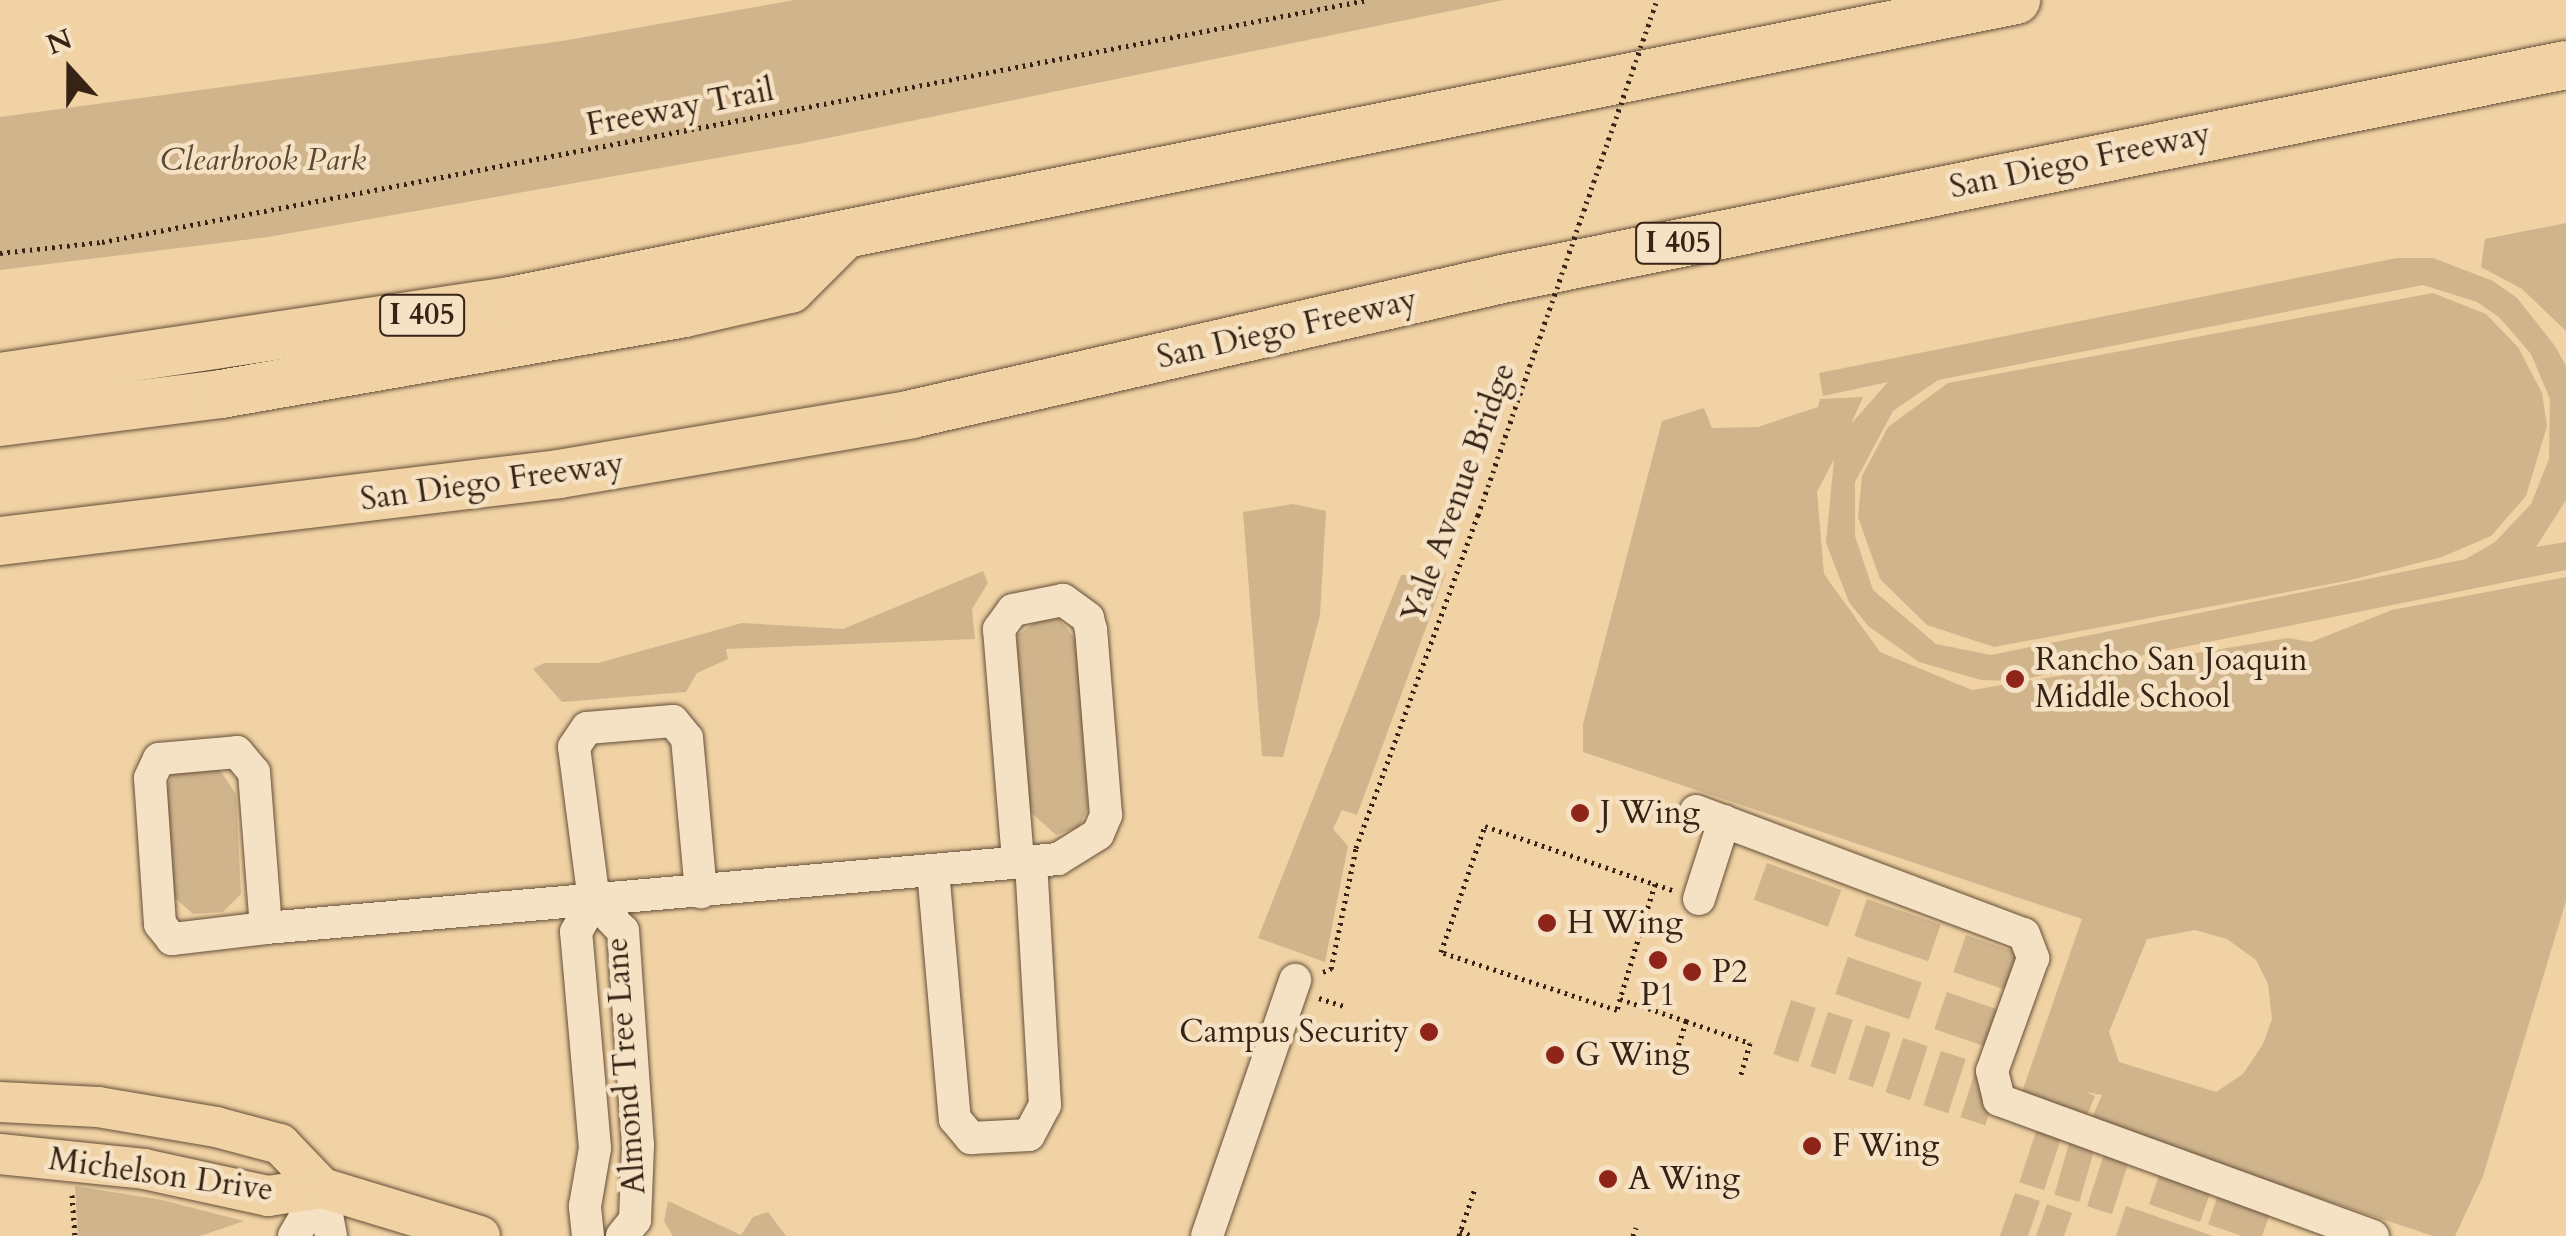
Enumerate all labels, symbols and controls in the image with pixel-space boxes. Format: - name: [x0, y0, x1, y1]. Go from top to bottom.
- north arrow: [20, 20, 120, 120]
- text: N: [41, 20, 77, 64]
- street label: Freeway Trail: [583, 71, 777, 145]
- street label: San Diego Freeway: [1946, 115, 2214, 207]
- park label: Clearbrook Park: [160, 141, 366, 179]
- road number: I 405: [1633, 218, 1723, 268]
- street label: San Diego Freeway: [1153, 280, 1421, 378]
- road number: I 405: [377, 290, 467, 340]
- street label: Yale Avenue Bridge: [1394, 358, 1524, 628]
- street label: San Diego Freeway: [358, 445, 626, 519]
- place label: Rancho San Joaquin Middle School: [2035, 642, 2308, 717]
- marker: Rancho San Joaquin Middle School: [2004, 668, 2026, 690]
- place label: J Wing: [1600, 794, 1700, 832]
- marker: J Wing: [1569, 802, 1591, 824]
- place label: H Wing: [1567, 904, 1683, 942]
- marker: H Wing: [1536, 912, 1558, 934]
- street label: Almond Tree Lane: [598, 936, 654, 1196]
- marker: P1: [1647, 949, 1669, 971]
- place label: P2: [1712, 953, 1747, 991]
- marker: P2: [1681, 961, 1703, 983]
- place label: P1: [1640, 976, 1676, 1014]
- place label: Campus Security: [1179, 1013, 1409, 1051]
- marker: Campus Security: [1418, 1021, 1440, 1043]
- place label: G Wing: [1575, 1036, 1689, 1074]
- marker: G Wing: [1544, 1044, 1566, 1066]
- place label: F Wing: [1832, 1127, 1939, 1165]
- marker: F Wing: [1801, 1135, 1823, 1157]
- street label: Michelson Drive: [46, 1140, 276, 1210]
- place label: A Wing: [1628, 1160, 1740, 1198]
- marker: A Wing: [1597, 1168, 1619, 1190]

